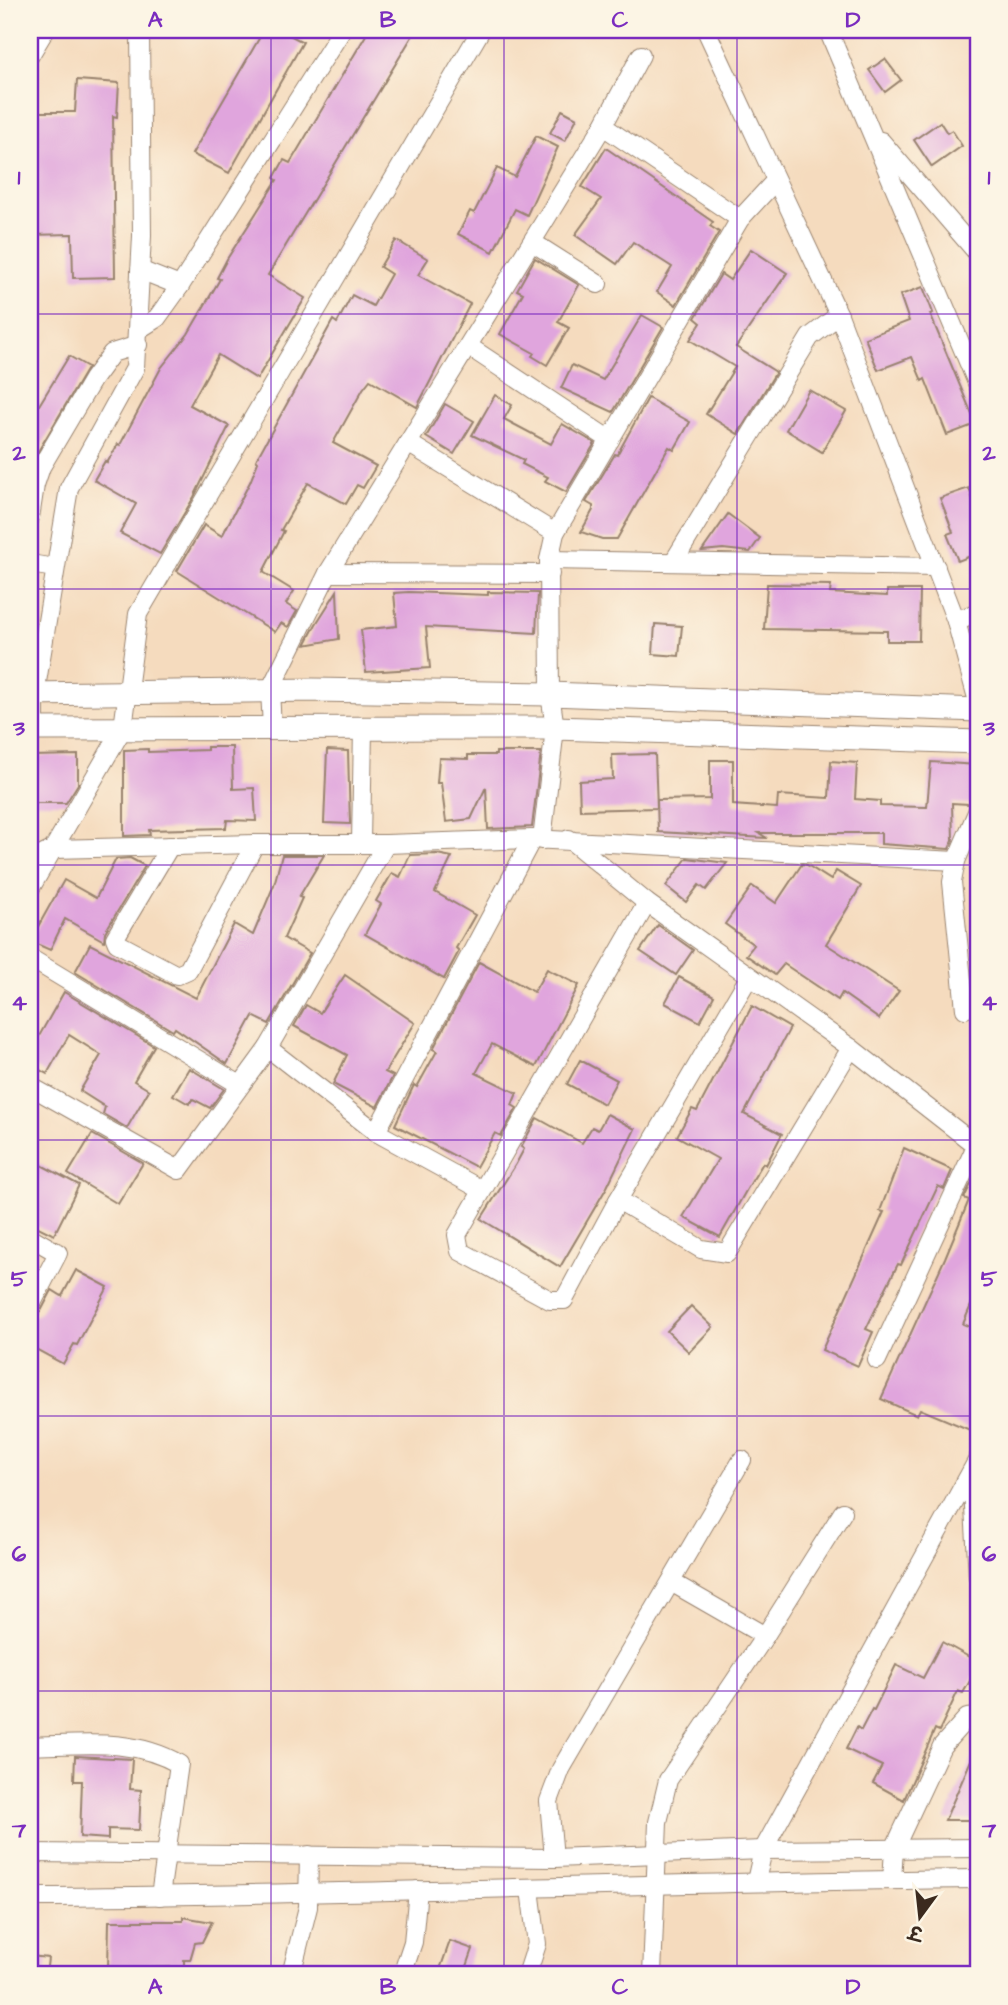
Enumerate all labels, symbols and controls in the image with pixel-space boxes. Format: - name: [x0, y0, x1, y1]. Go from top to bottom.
- text: A: [148, 4, 163, 36]
- text: B: [380, 4, 397, 36]
- text: C: [612, 4, 629, 36]
- text: D: [846, 4, 861, 36]
- text: 1: [18, 161, 21, 193]
- text: 1: [988, 161, 991, 193]
- text: 2: [11, 437, 26, 469]
- text: 2: [981, 437, 996, 469]
- text: 3: [12, 712, 25, 744]
- text: 3: [982, 712, 995, 744]
- text: 4: [11, 987, 27, 1019]
- text: 4: [981, 987, 997, 1019]
- text: 5: [11, 1263, 28, 1295]
- text: 5: [981, 1263, 998, 1295]
- text: 6: [12, 1538, 27, 1570]
- text: 6: [982, 1538, 997, 1570]
- text: 7: [11, 1814, 27, 1846]
- text: 7: [981, 1814, 997, 1846]
- north arrow: [886, 1882, 956, 1952]
- text: उ: [904, 1917, 928, 1947]
- text: A: [148, 1971, 163, 2003]
- text: B: [380, 1971, 397, 2003]
- text: C: [612, 1971, 629, 2003]
- text: D: [846, 1971, 861, 2003]

